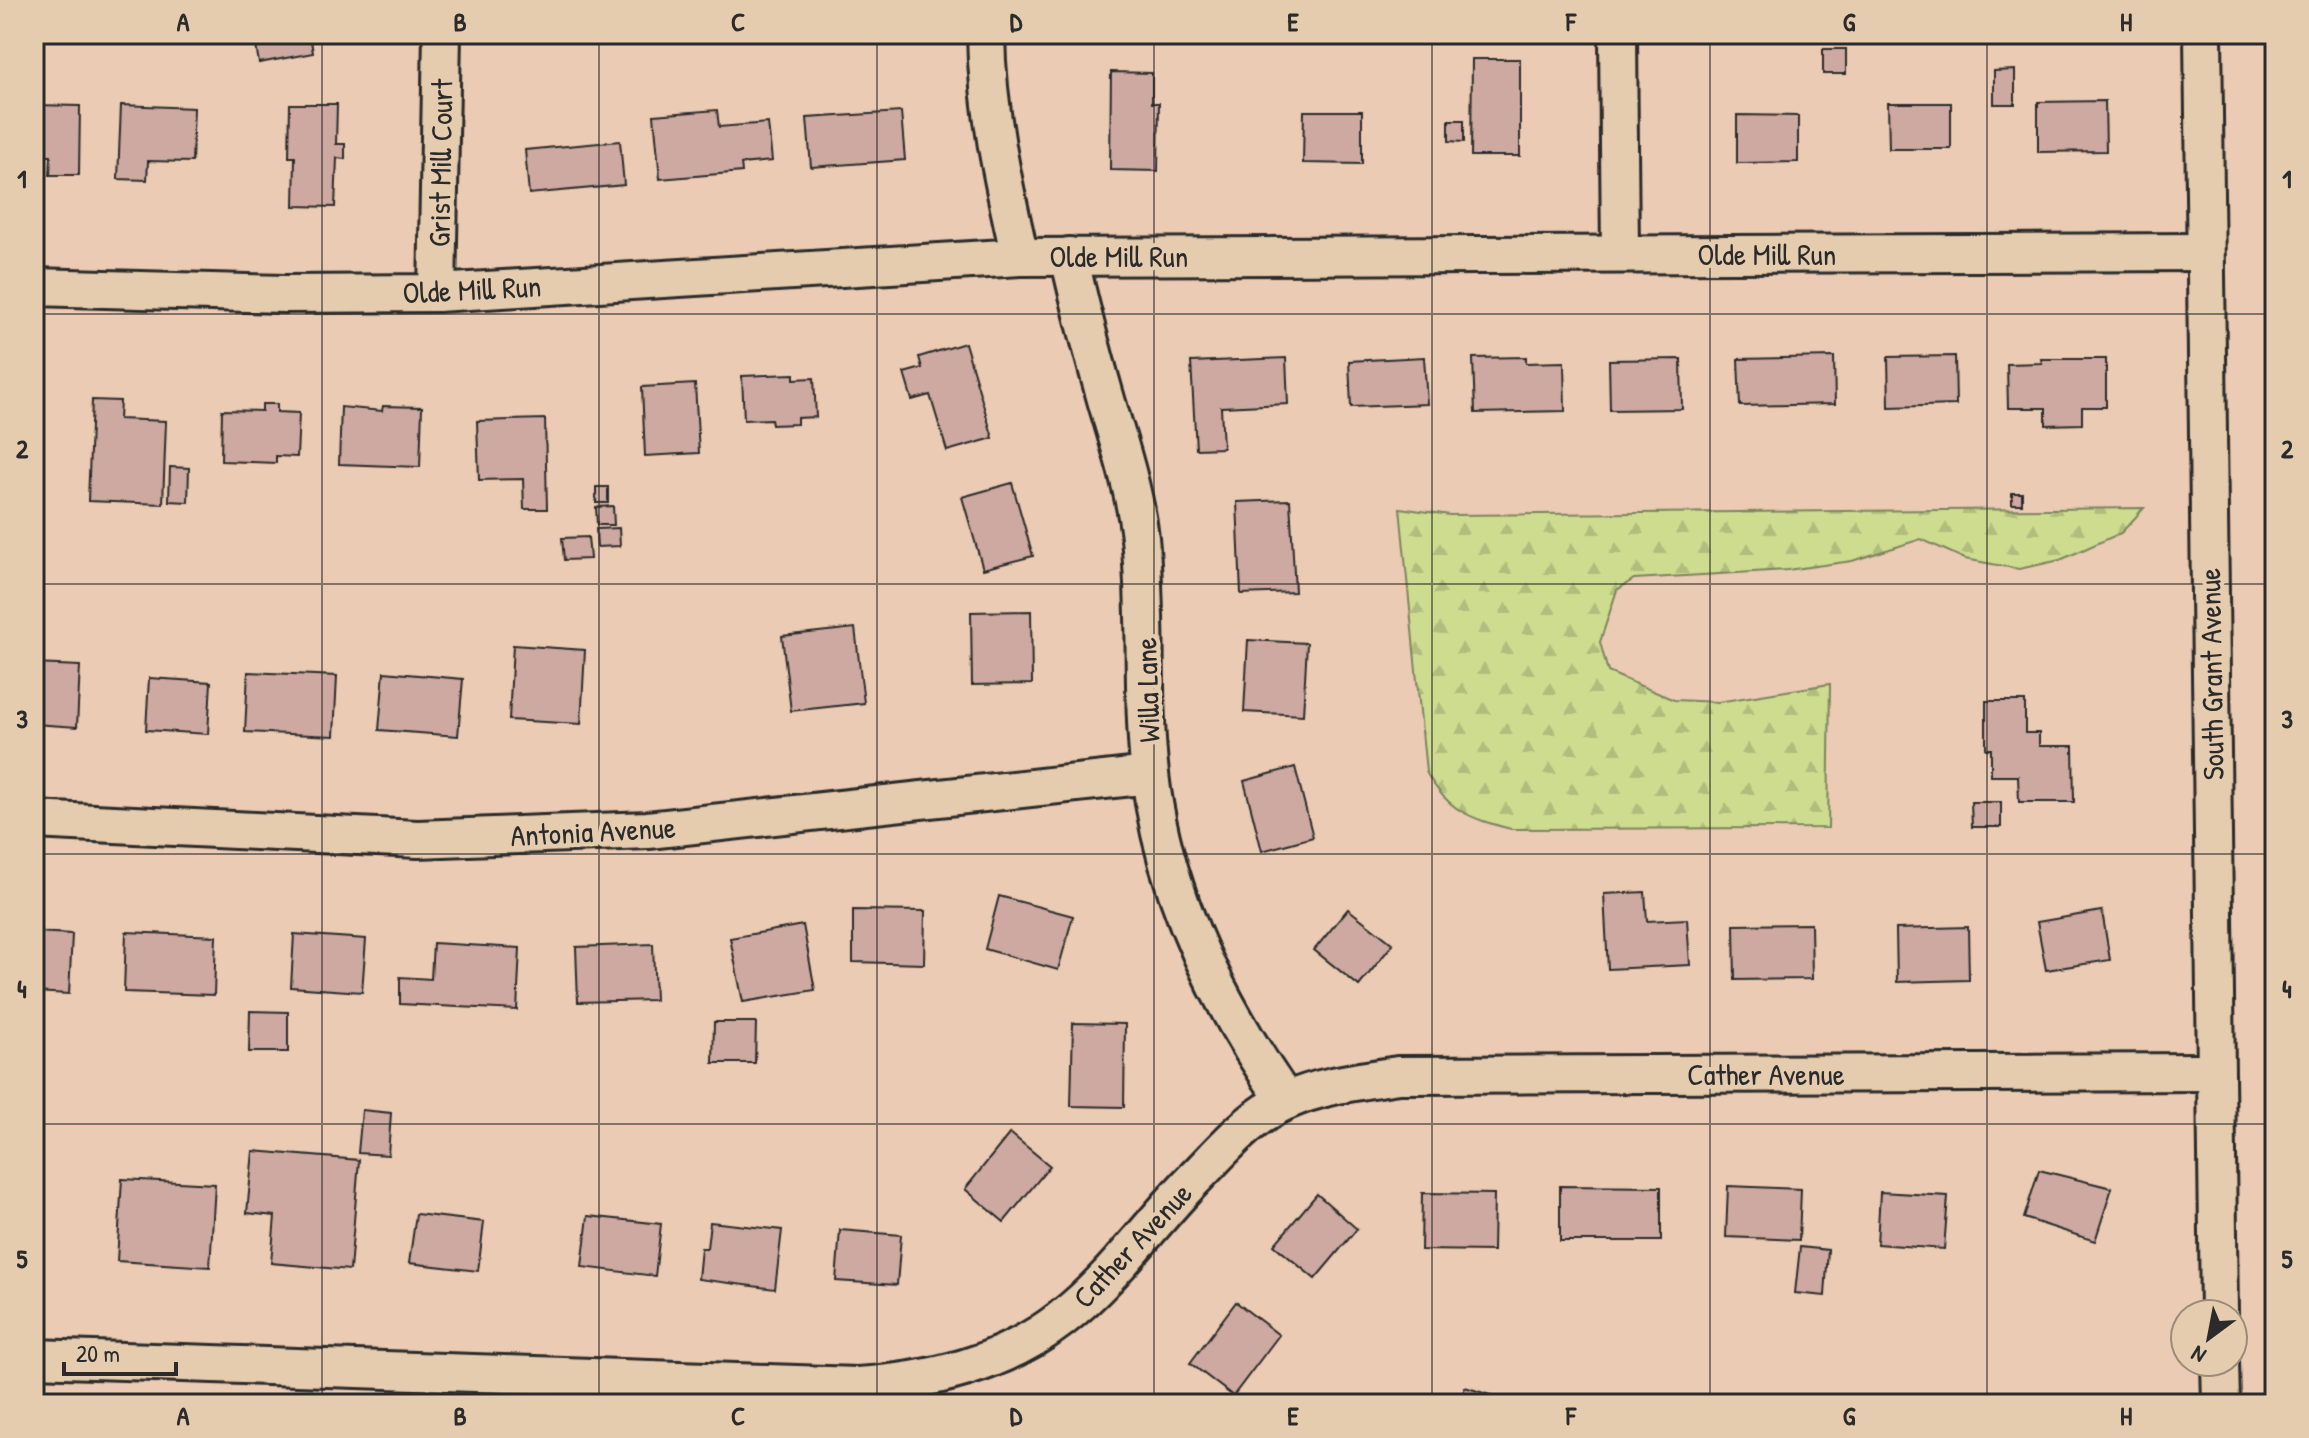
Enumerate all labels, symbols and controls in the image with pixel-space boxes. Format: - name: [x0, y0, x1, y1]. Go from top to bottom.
- text: A: [177, 4, 190, 39]
- text: B: [453, 4, 467, 39]
- text: C: [731, 4, 745, 39]
- text: D: [1010, 4, 1023, 39]
- text: E: [1287, 4, 1299, 39]
- text: F: [1565, 4, 1577, 39]
- text: G: [1843, 4, 1856, 39]
- text: H: [2120, 4, 2132, 39]
- street label: Grist Mill Court: [419, 78, 461, 247]
- text: 1: [17, 161, 27, 196]
- text: 1: [2282, 161, 2292, 196]
- street label: Olde Mill Run: [1698, 234, 1836, 274]
- street label: Olde Mill Run: [1050, 236, 1188, 276]
- street label: Olde Mill Run: [402, 265, 542, 313]
- text: 2: [16, 431, 29, 466]
- text: 2: [2281, 431, 2294, 466]
- street label: South Grant Avenue: [2189, 567, 2233, 780]
- street label: Willa Lane: [1125, 637, 1169, 743]
- text: 3: [16, 701, 28, 736]
- text: 3: [2281, 701, 2293, 736]
- street label: Antonia Avenue: [509, 807, 677, 855]
- text: 4: [17, 971, 27, 1006]
- text: 4: [2282, 971, 2292, 1006]
- street label: Cather Avenue: [1687, 1054, 1845, 1094]
- street label: Cather Avenue: [1064, 1174, 1200, 1316]
- text: 5: [17, 1241, 28, 1276]
- text: 5: [2282, 1241, 2293, 1276]
- north arrow: [2169, 1298, 2249, 1378]
- scale bar: [64, 1326, 176, 1376]
- text: 20 m: [76, 1337, 120, 1369]
- text: N: [2185, 1339, 2211, 1371]
- text: A: [177, 1398, 190, 1433]
- text: B: [453, 1398, 467, 1433]
- text: C: [731, 1398, 745, 1433]
- text: D: [1010, 1398, 1023, 1433]
- text: E: [1287, 1398, 1299, 1433]
- text: F: [1565, 1398, 1577, 1433]
- text: G: [1843, 1398, 1856, 1433]
- text: H: [2120, 1398, 2132, 1433]

